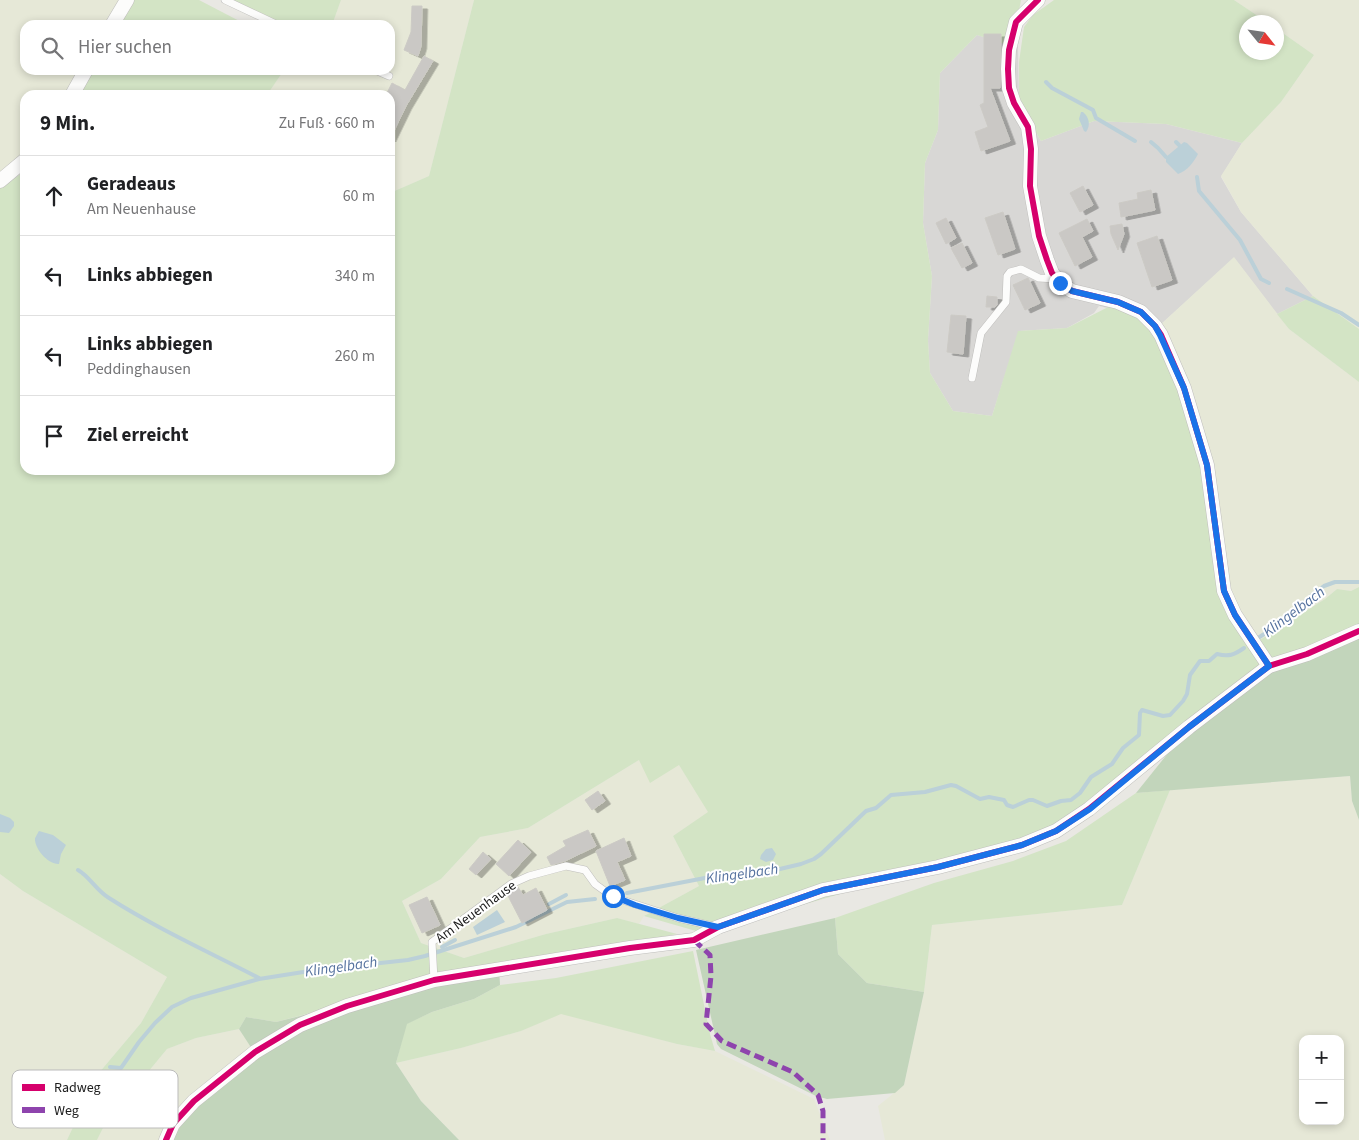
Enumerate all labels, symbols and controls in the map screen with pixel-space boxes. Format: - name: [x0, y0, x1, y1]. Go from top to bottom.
- north arrow: [1239, 15, 1284, 60]
- search box: [20, 20, 395, 75]
- icon: search: [38, 34, 66, 62]
- text: Hier suchen: [78, 34, 172, 61]
- text: 9 Min.: [40, 108, 95, 138]
- text: Zu Fuß · 660 m: [279, 112, 375, 134]
- text: Geradeaus: [87, 171, 176, 198]
- icon: ahead: [40, 182, 68, 210]
- text: 60 m: [343, 185, 375, 207]
- text: Am Neuenhause: [87, 198, 196, 220]
- icon: left: [40, 262, 68, 290]
- text: Links abbiegen: [87, 262, 213, 289]
- text: 340 m: [335, 265, 375, 287]
- route end: [1049, 272, 1072, 295]
- text: Links abbiegen: [87, 331, 213, 358]
- icon: left: [40, 342, 68, 370]
- text: 260 m: [335, 345, 375, 367]
- text: Peddinghausen: [87, 358, 191, 380]
- icon: arrive: [40, 422, 68, 450]
- text: Ziel erreicht: [87, 422, 188, 449]
- water label: Klingelbach: [1259, 582, 1330, 642]
- water label: Klingelbach: [704, 859, 780, 889]
- street label: Am Neuenhause: [432, 876, 520, 948]
- route start: [602, 885, 625, 908]
- water label: Klingelbach: [303, 952, 379, 982]
- map controls: [1299, 1035, 1344, 1125]
- button: +: [1299, 1035, 1344, 1080]
- legend: [12, 1070, 178, 1128]
- text: Radweg: [54, 1078, 101, 1098]
- button: −: [1299, 1080, 1344, 1125]
- text: Weg: [54, 1101, 79, 1121]

